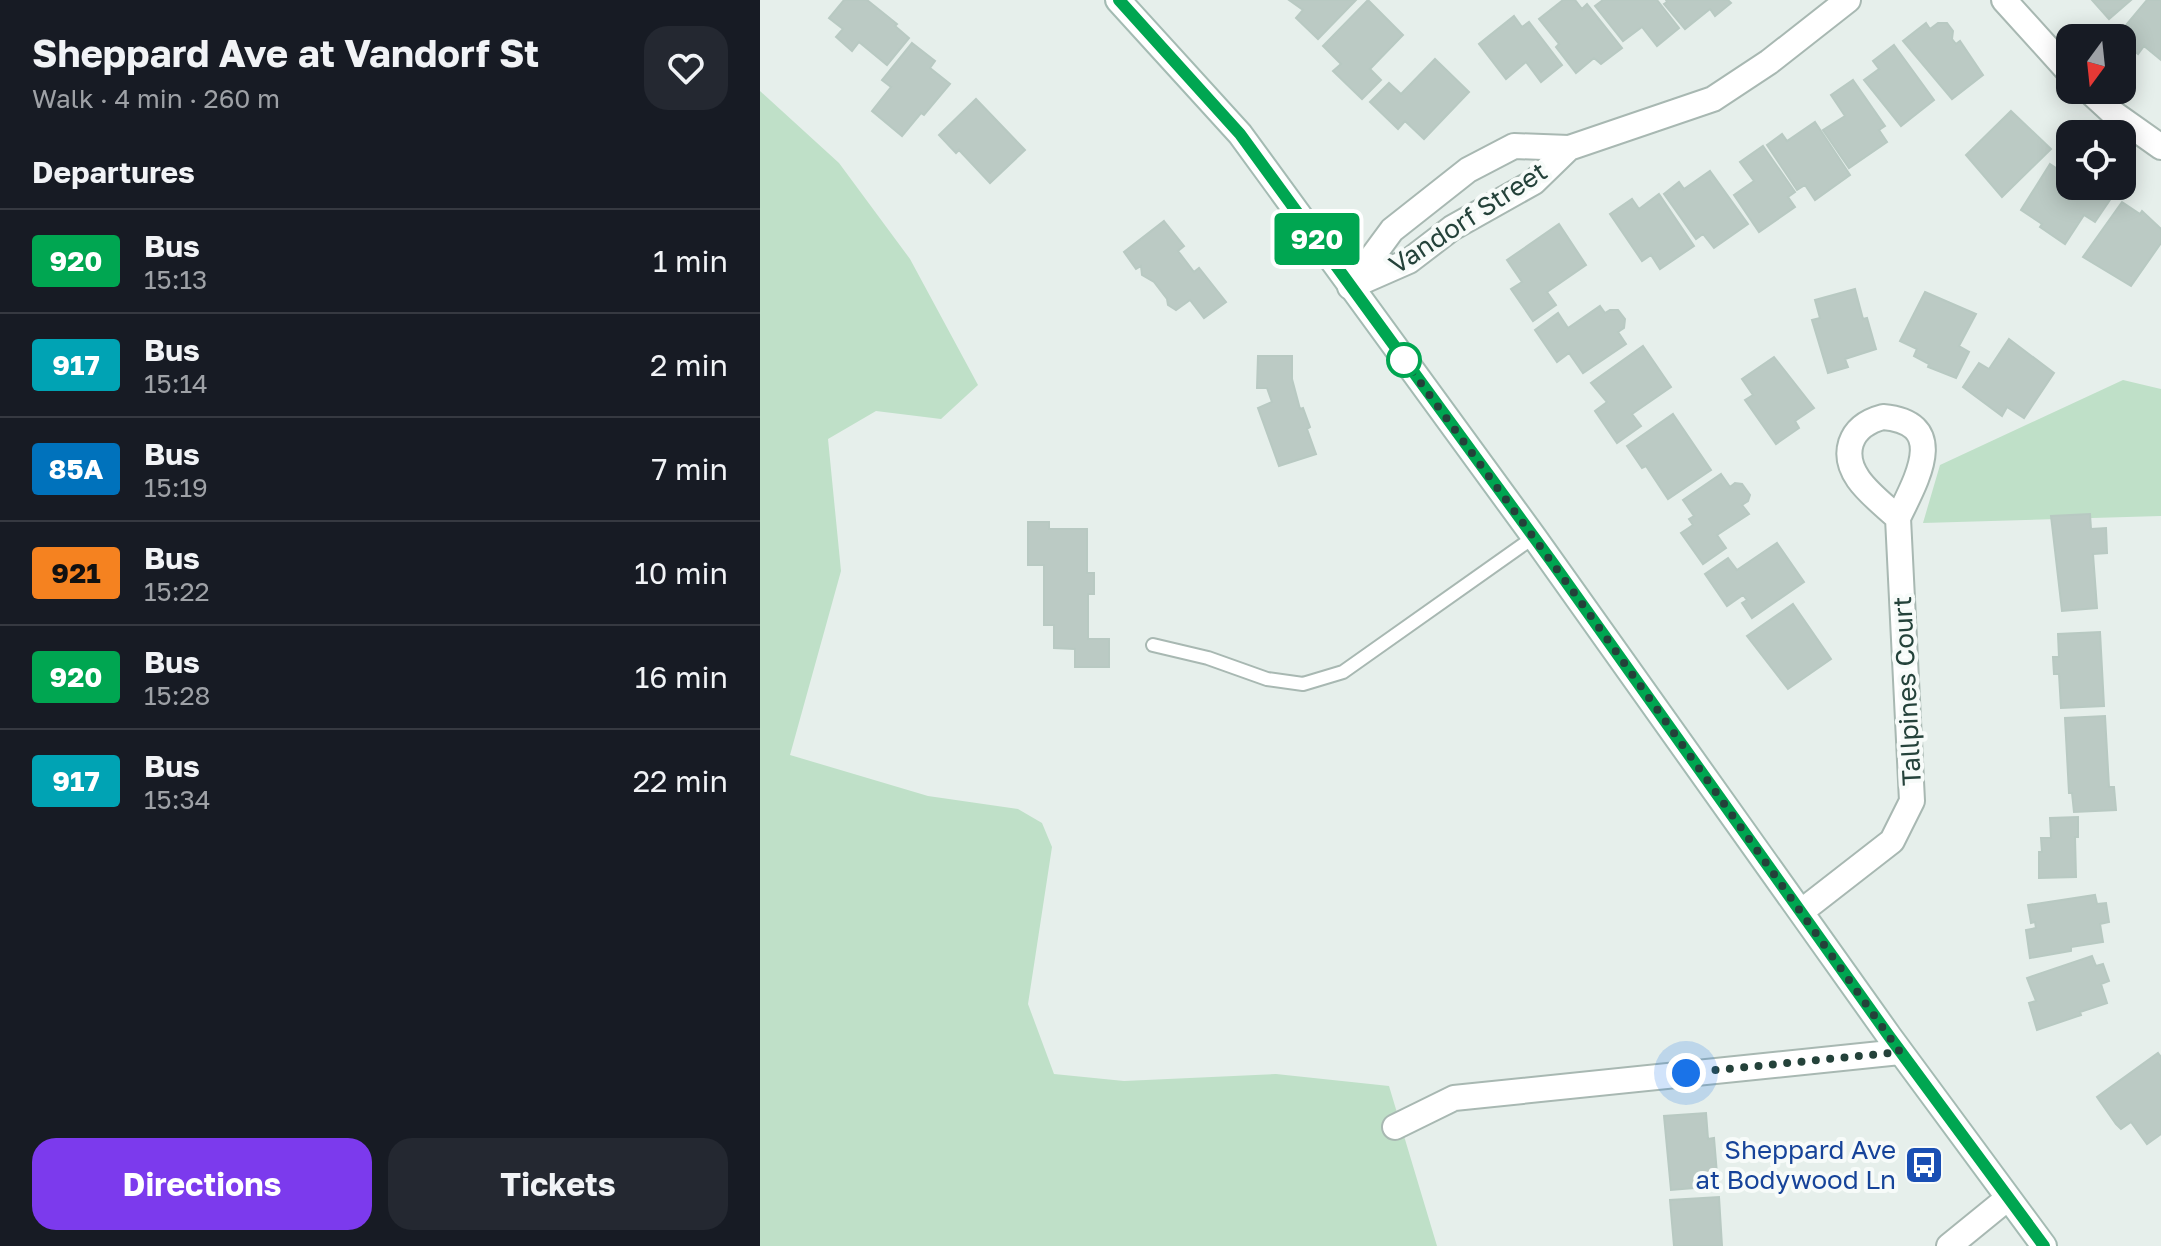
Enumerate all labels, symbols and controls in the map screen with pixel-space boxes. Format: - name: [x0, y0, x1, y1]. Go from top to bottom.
- north arrow: [2056, 24, 2136, 104]
- map controls: [2056, 24, 2136, 200]
- button: heart: [644, 26, 728, 110]
- text: Sheppard Ave at Vandorf St: [32, 30, 539, 75]
- text: Walk · 4 min · 260 m: [32, 83, 280, 114]
- button: locate: [2056, 120, 2136, 200]
- text: Departures: [32, 154, 195, 190]
- street label: Vandorf Street: [1383, 155, 1552, 280]
- line badge: 920: [1271, 213, 1363, 265]
- text: 920: [1290, 222, 1344, 255]
- text: Bus: [144, 228, 200, 264]
- text: 1 min: [653, 243, 728, 279]
- text: 920: [49, 244, 103, 277]
- text: 15:13: [144, 264, 207, 295]
- text: Bus: [144, 332, 200, 368]
- unlabelled marker: [1387, 343, 1421, 377]
- text: 2 min: [650, 347, 728, 383]
- text: 917: [52, 348, 100, 381]
- text: 15:14: [144, 368, 208, 399]
- text: Bus: [144, 436, 200, 472]
- text: 7 min: [652, 451, 728, 487]
- text: 85A: [49, 452, 103, 485]
- text: 15:19: [144, 472, 208, 503]
- text: Bus: [144, 540, 200, 576]
- text: 10 min: [634, 555, 728, 591]
- text: 921: [51, 556, 101, 589]
- text: 15:22: [144, 576, 210, 607]
- street label: Tallpines Court: [1886, 596, 1927, 786]
- text: Bus: [144, 644, 200, 680]
- text: 16 min: [635, 659, 728, 695]
- text: 920: [49, 660, 103, 693]
- text: 15:28: [144, 680, 210, 711]
- text: Bus: [144, 748, 200, 784]
- text: 22 min: [633, 763, 728, 799]
- text: 917: [52, 764, 100, 797]
- text: 15:34: [144, 784, 211, 815]
- your location: [1666, 1053, 1706, 1093]
- place label: Sheppard Ave at Bodywood Ln: [1695, 1134, 1896, 1195]
- button: Directions: [32, 1138, 372, 1230]
- button: Tickets: [388, 1138, 728, 1230]
- bus stop icon: Sheppard Ave at Bodywood Ln: [1903, 1144, 1945, 1186]

